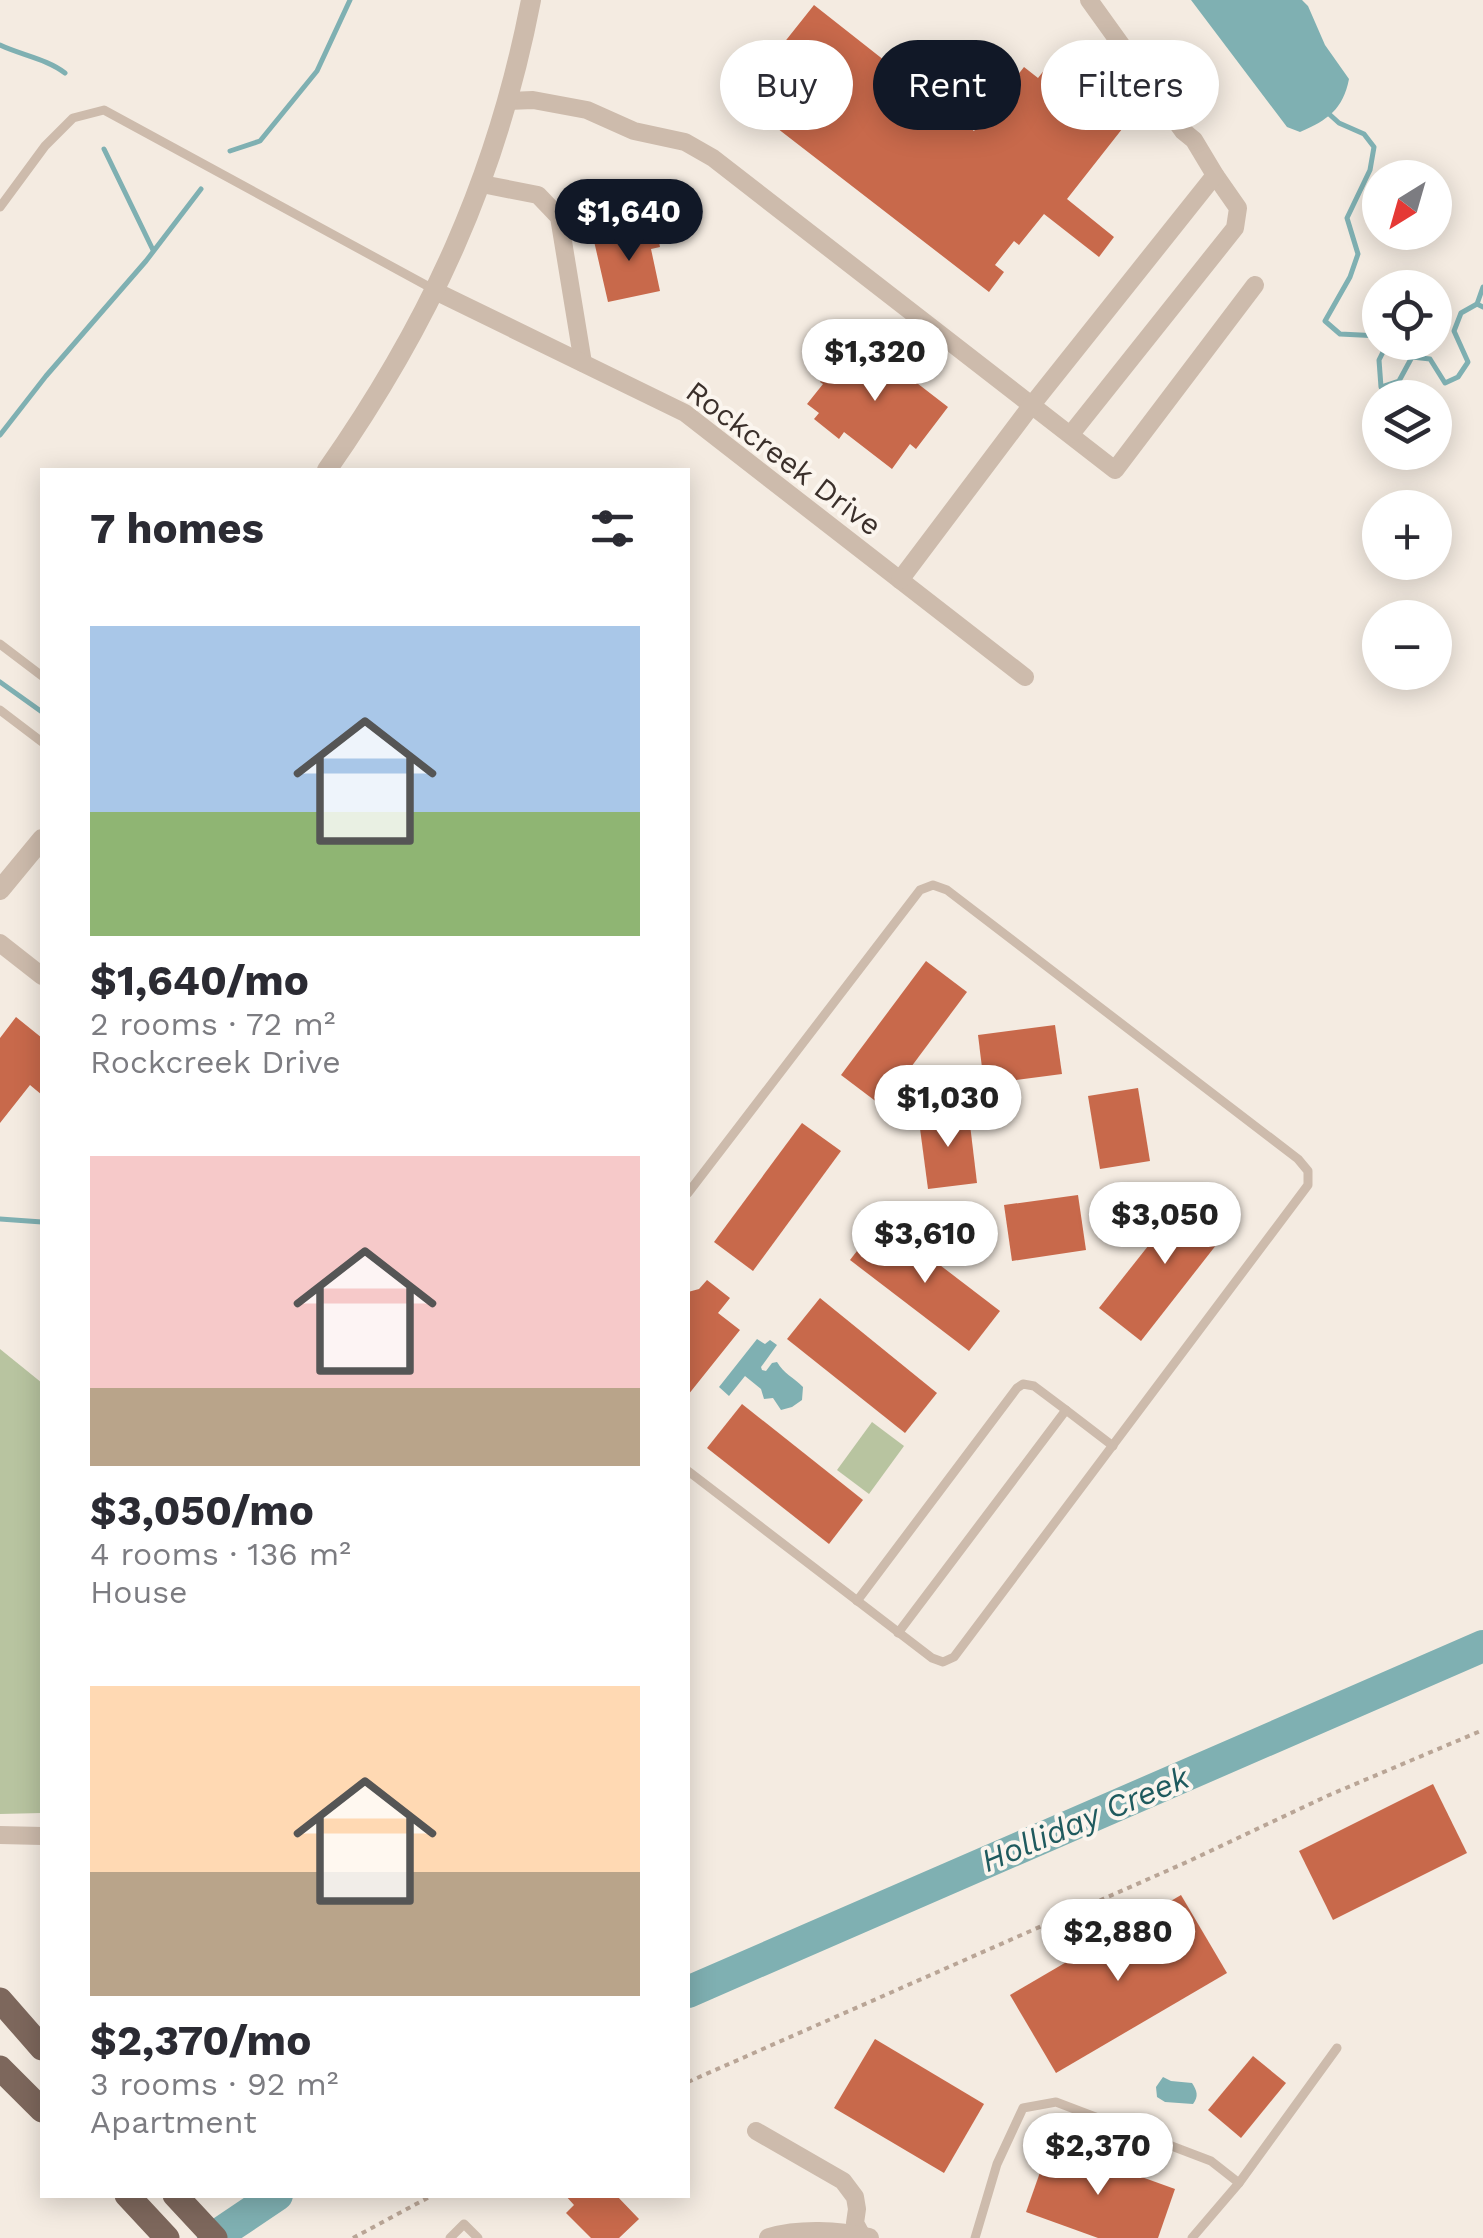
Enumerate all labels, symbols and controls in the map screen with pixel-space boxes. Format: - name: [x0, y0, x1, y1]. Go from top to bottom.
- chip: Buy: [720, 40, 853, 130]
- chip: Rent: [873, 40, 1021, 130]
- chip: Filters: [1041, 40, 1219, 130]
- north arrow: [1362, 160, 1452, 250]
- map controls: [1362, 160, 1452, 690]
- pin: $1,640: [548, 179, 710, 264]
- text: $1,640: [577, 192, 681, 230]
- button: locate: [1362, 270, 1452, 360]
- pin: $1,320: [794, 319, 956, 404]
- text: $1,320: [824, 332, 926, 370]
- street label: Rockcreek Drive: [680, 373, 888, 543]
- button: layers: [1362, 380, 1452, 470]
- button: +: [1362, 490, 1452, 580]
- icon: filters: [585, 501, 640, 556]
- text: 7 homes: [90, 504, 264, 553]
- button: −: [1362, 600, 1452, 690]
- icon: home: [275, 691, 455, 871]
- text: $1,640/mo: [90, 956, 309, 1005]
- text: 2 rooms · 72 m²: [90, 1005, 335, 1043]
- text: Rockcreek Drive: [90, 1043, 341, 1081]
- pin: $1,030: [867, 1065, 1029, 1150]
- text: $1,030: [896, 1078, 1000, 1116]
- pin: $3,050: [1084, 1182, 1246, 1267]
- text: $3,050: [1111, 1195, 1219, 1233]
- pin: $3,610: [844, 1201, 1006, 1286]
- text: $3,610: [874, 1214, 976, 1252]
- icon: home: [275, 1221, 455, 1401]
- text: $3,050/mo: [90, 1486, 314, 1535]
- text: 4 rooms · 136 m²: [90, 1535, 351, 1573]
- text: House: [90, 1573, 188, 1611]
- icon: home: [275, 1751, 455, 1931]
- water label: Holliday Creek: [975, 1757, 1196, 1880]
- pin: $2,880: [1037, 1899, 1199, 1984]
- text: $2,880: [1063, 1912, 1173, 1950]
- text: $2,370/mo: [90, 2016, 311, 2065]
- text: 3 rooms · 92 m²: [90, 2065, 338, 2103]
- text: Apartment: [90, 2103, 257, 2141]
- pin: $2,370: [1017, 2113, 1179, 2198]
- text: $2,370: [1045, 2126, 1151, 2164]

